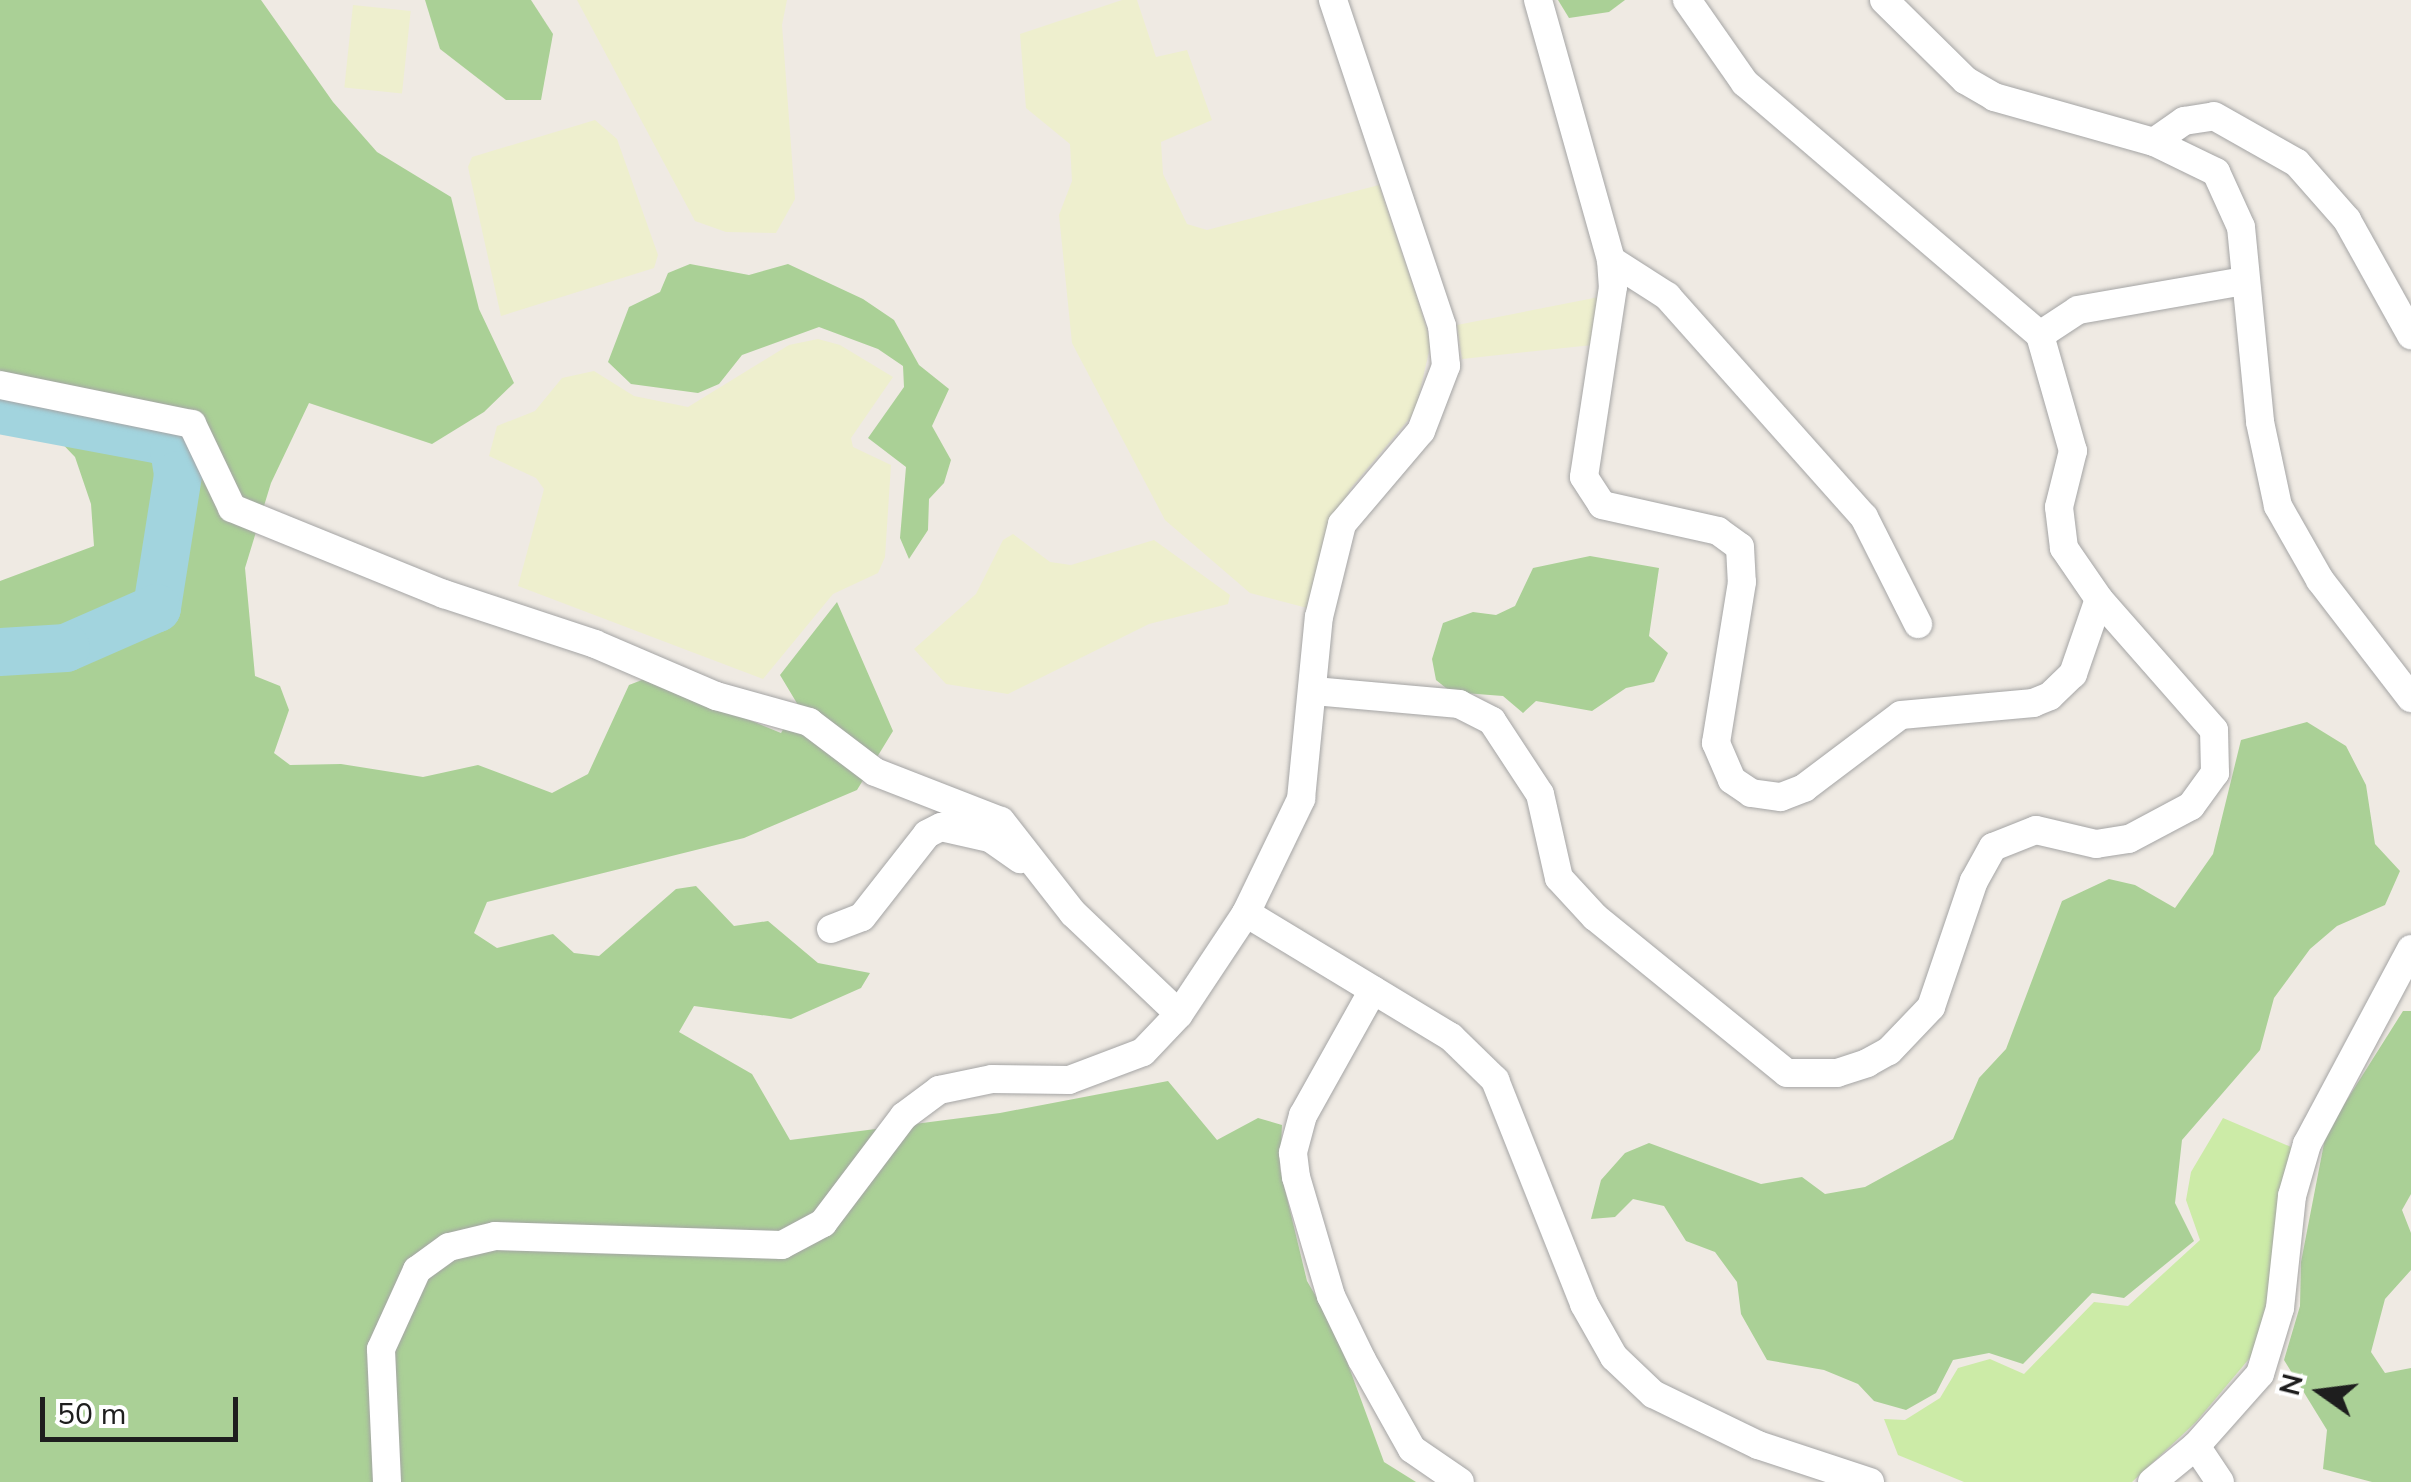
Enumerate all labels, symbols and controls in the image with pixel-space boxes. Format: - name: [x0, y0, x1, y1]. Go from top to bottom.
- north arrow: [2271, 1342, 2371, 1442]
- text: N: [2271, 1370, 2313, 1400]
- scale bar: [45, 1377, 242, 1439]
- text: 50 m: [57, 1394, 126, 1435]

